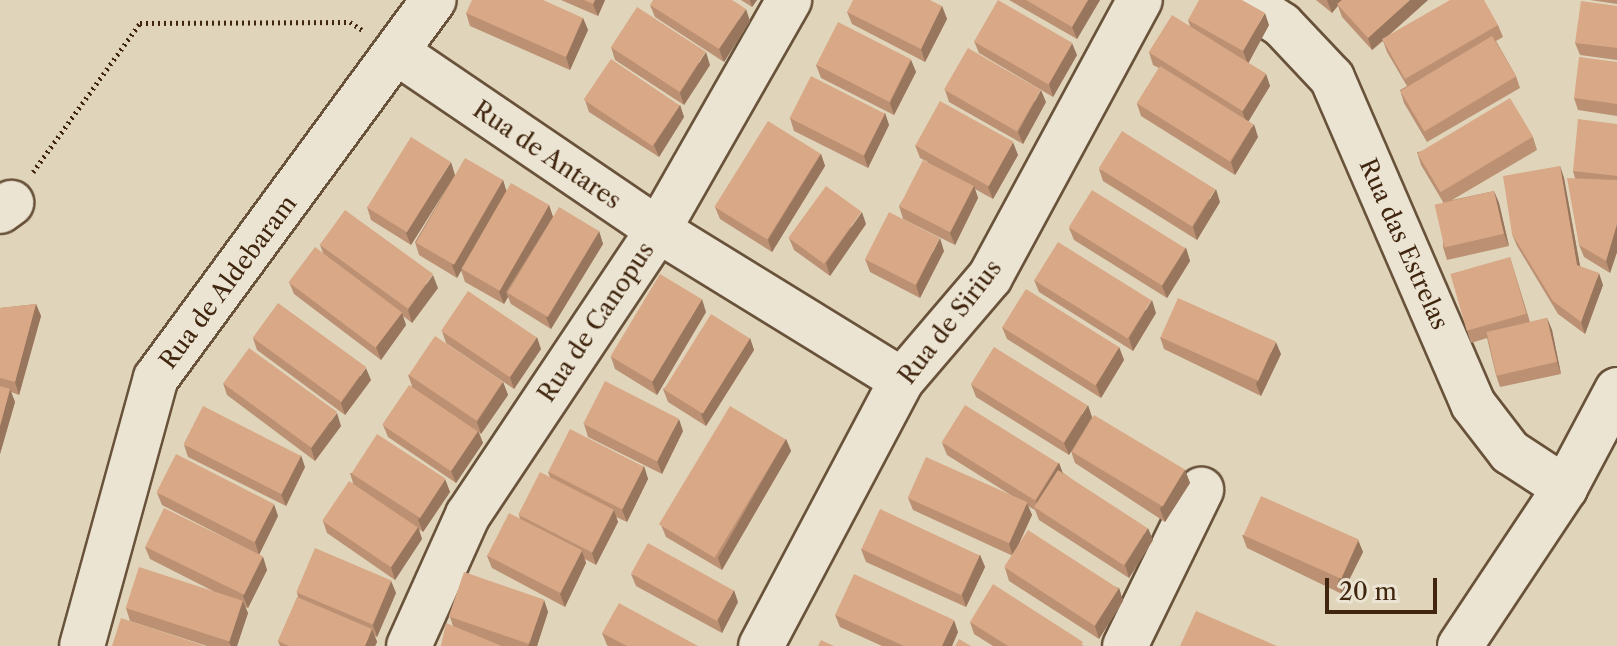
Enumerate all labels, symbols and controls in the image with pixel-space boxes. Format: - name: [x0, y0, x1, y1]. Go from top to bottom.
- street label: Rua de Antares: [467, 95, 627, 215]
- street label: Rua das Estrelas: [1353, 154, 1455, 334]
- street label: Rua de Aldebaram: [153, 189, 303, 375]
- street label: Rua de Canopus: [532, 237, 660, 407]
- street label: Rua de Sirius: [892, 254, 1008, 390]
- scale bar: [1329, 562, 1441, 612]
- text: 20 m: [1339, 577, 1397, 606]

